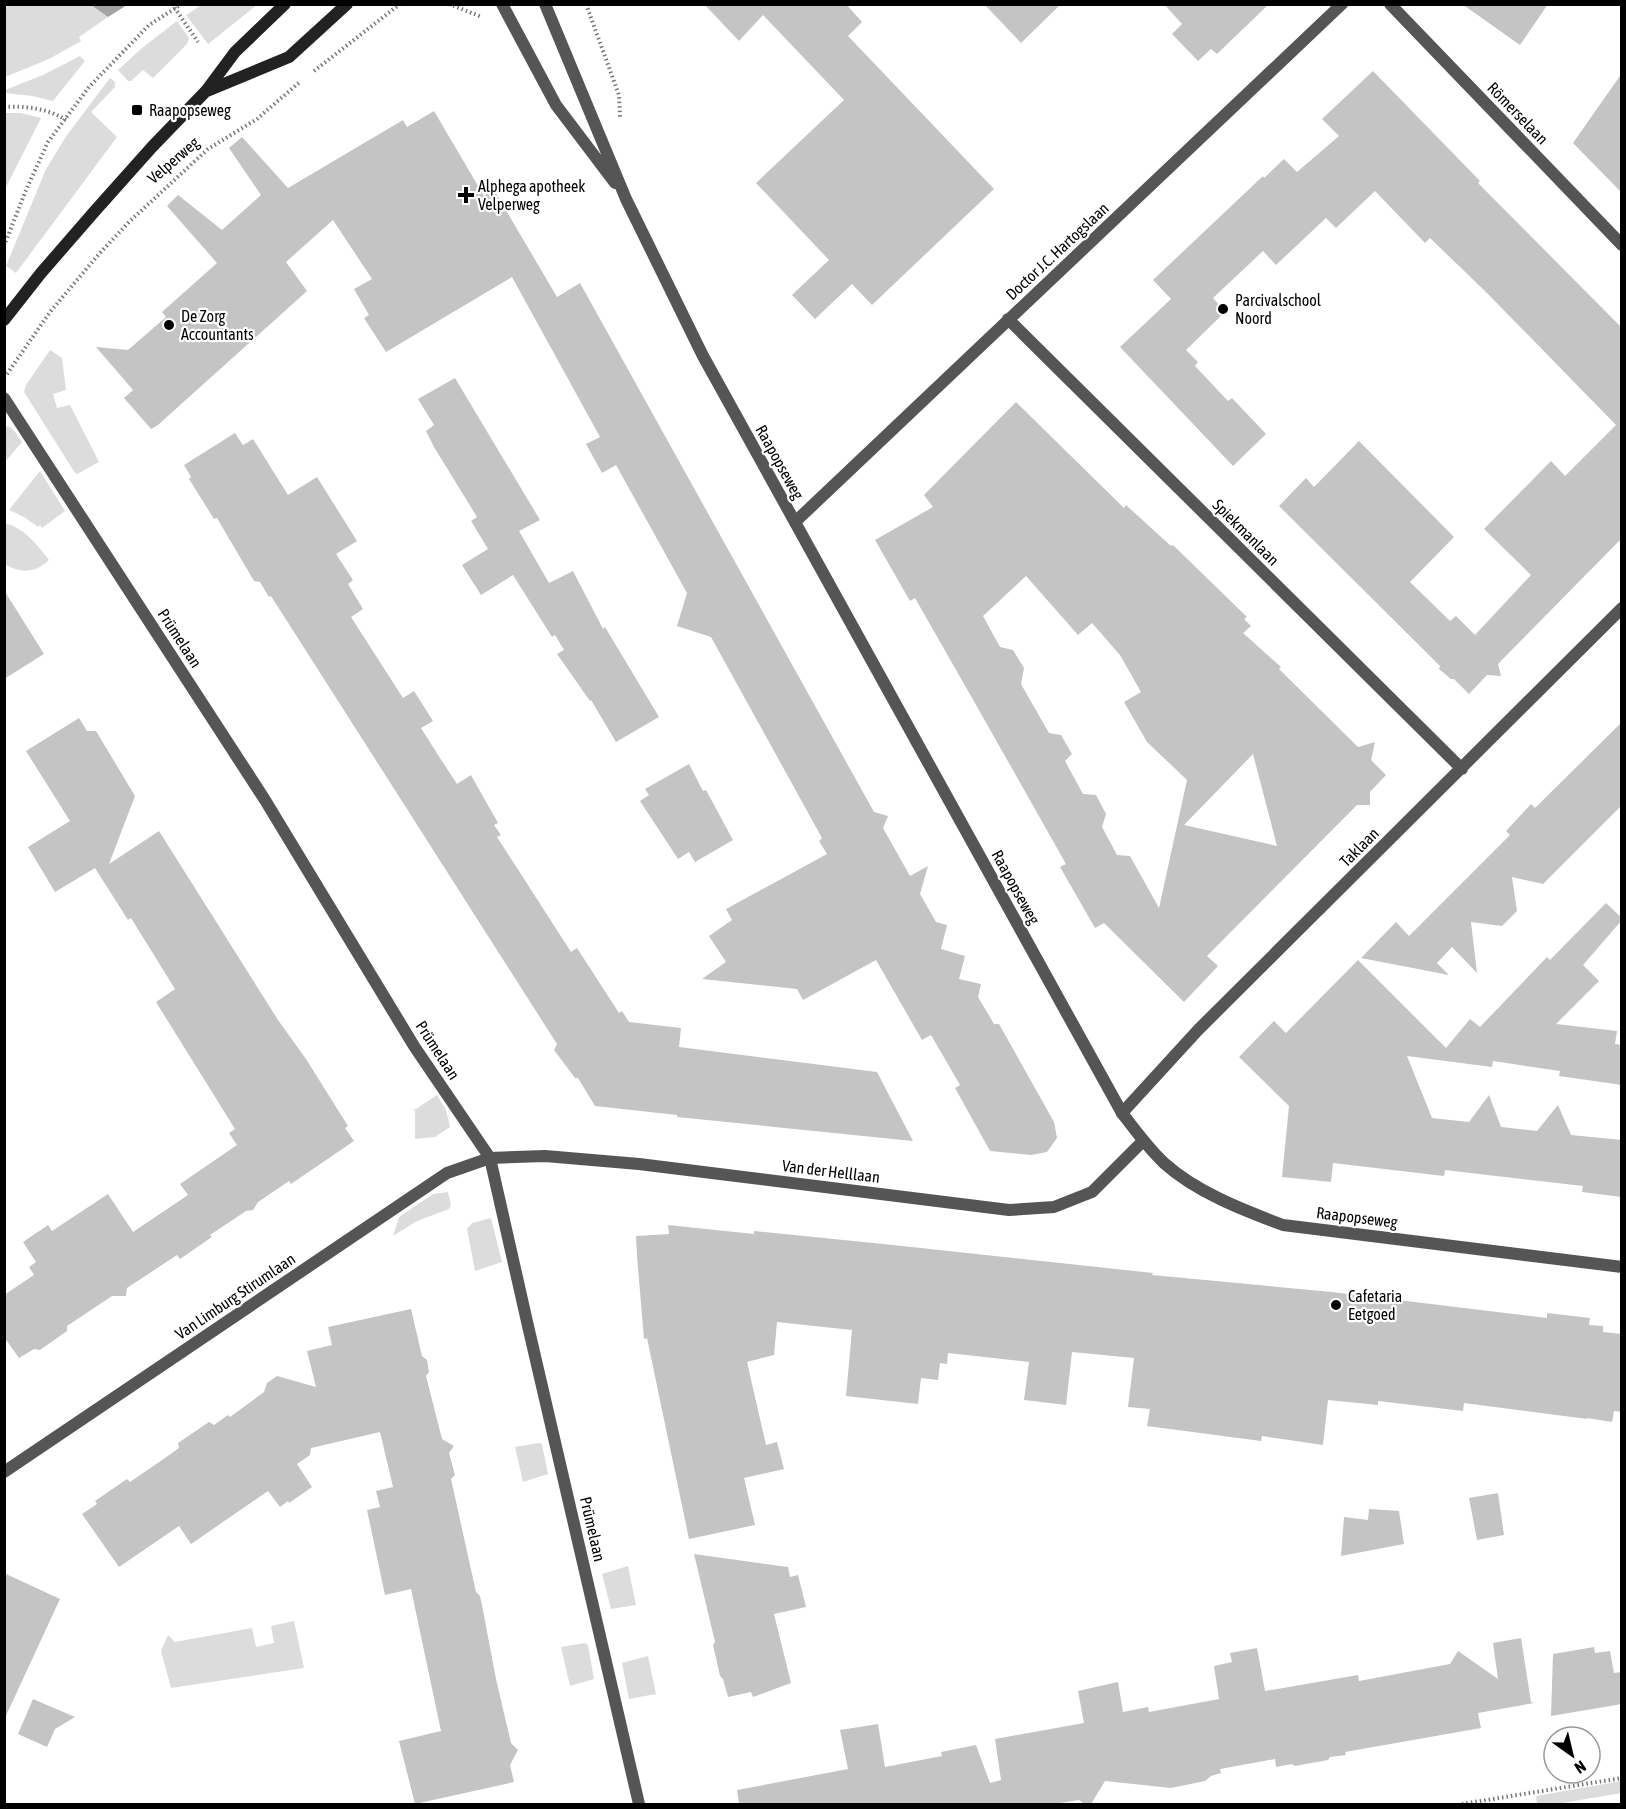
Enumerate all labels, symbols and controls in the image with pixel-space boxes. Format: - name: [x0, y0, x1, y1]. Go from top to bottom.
- street label: Römerselaan: [1484, 78, 1552, 148]
- place label: Raapopseweg: [149, 101, 231, 120]
- marker: Raapopseweg: [130, 103, 144, 117]
- street label: Velperweg: [144, 133, 203, 188]
- place label: Alphega apotheek Velperweg: [478, 177, 585, 214]
- marker: Alphega apotheek Velperweg: [459, 188, 473, 202]
- street label: Doctor J.C. Hartogslaan: [1002, 199, 1113, 304]
- place label: Parcivalschool Noord: [1235, 291, 1322, 327]
- marker: Parcivalschool Noord: [1216, 302, 1230, 316]
- place label: De Zorg Accountants: [181, 307, 254, 343]
- marker: De Zorg Accountants: [162, 318, 176, 332]
- street label: Raapopseweg: [751, 422, 808, 503]
- street label: Spiekmanlaan: [1209, 495, 1283, 569]
- street label: Prümelaan: [154, 605, 206, 671]
- street label: Taklaan: [1336, 824, 1382, 870]
- street label: Raapopseweg: [987, 847, 1044, 928]
- street label: Prümelaan: [412, 1017, 464, 1083]
- street label: Van der Helllaan: [781, 1156, 881, 1186]
- street label: Raapopseweg: [1315, 1203, 1399, 1232]
- street label: Van Limburg Stirumlaan: [172, 1249, 299, 1344]
- place label: Cafetaria Eetgoed: [1348, 1287, 1402, 1324]
- marker: Cafetaria Eetgoed: [1329, 1298, 1343, 1312]
- street label: Prümelaan: [577, 1495, 609, 1563]
- north arrow: [1542, 1725, 1602, 1785]
- text: N: [1571, 1757, 1589, 1778]

